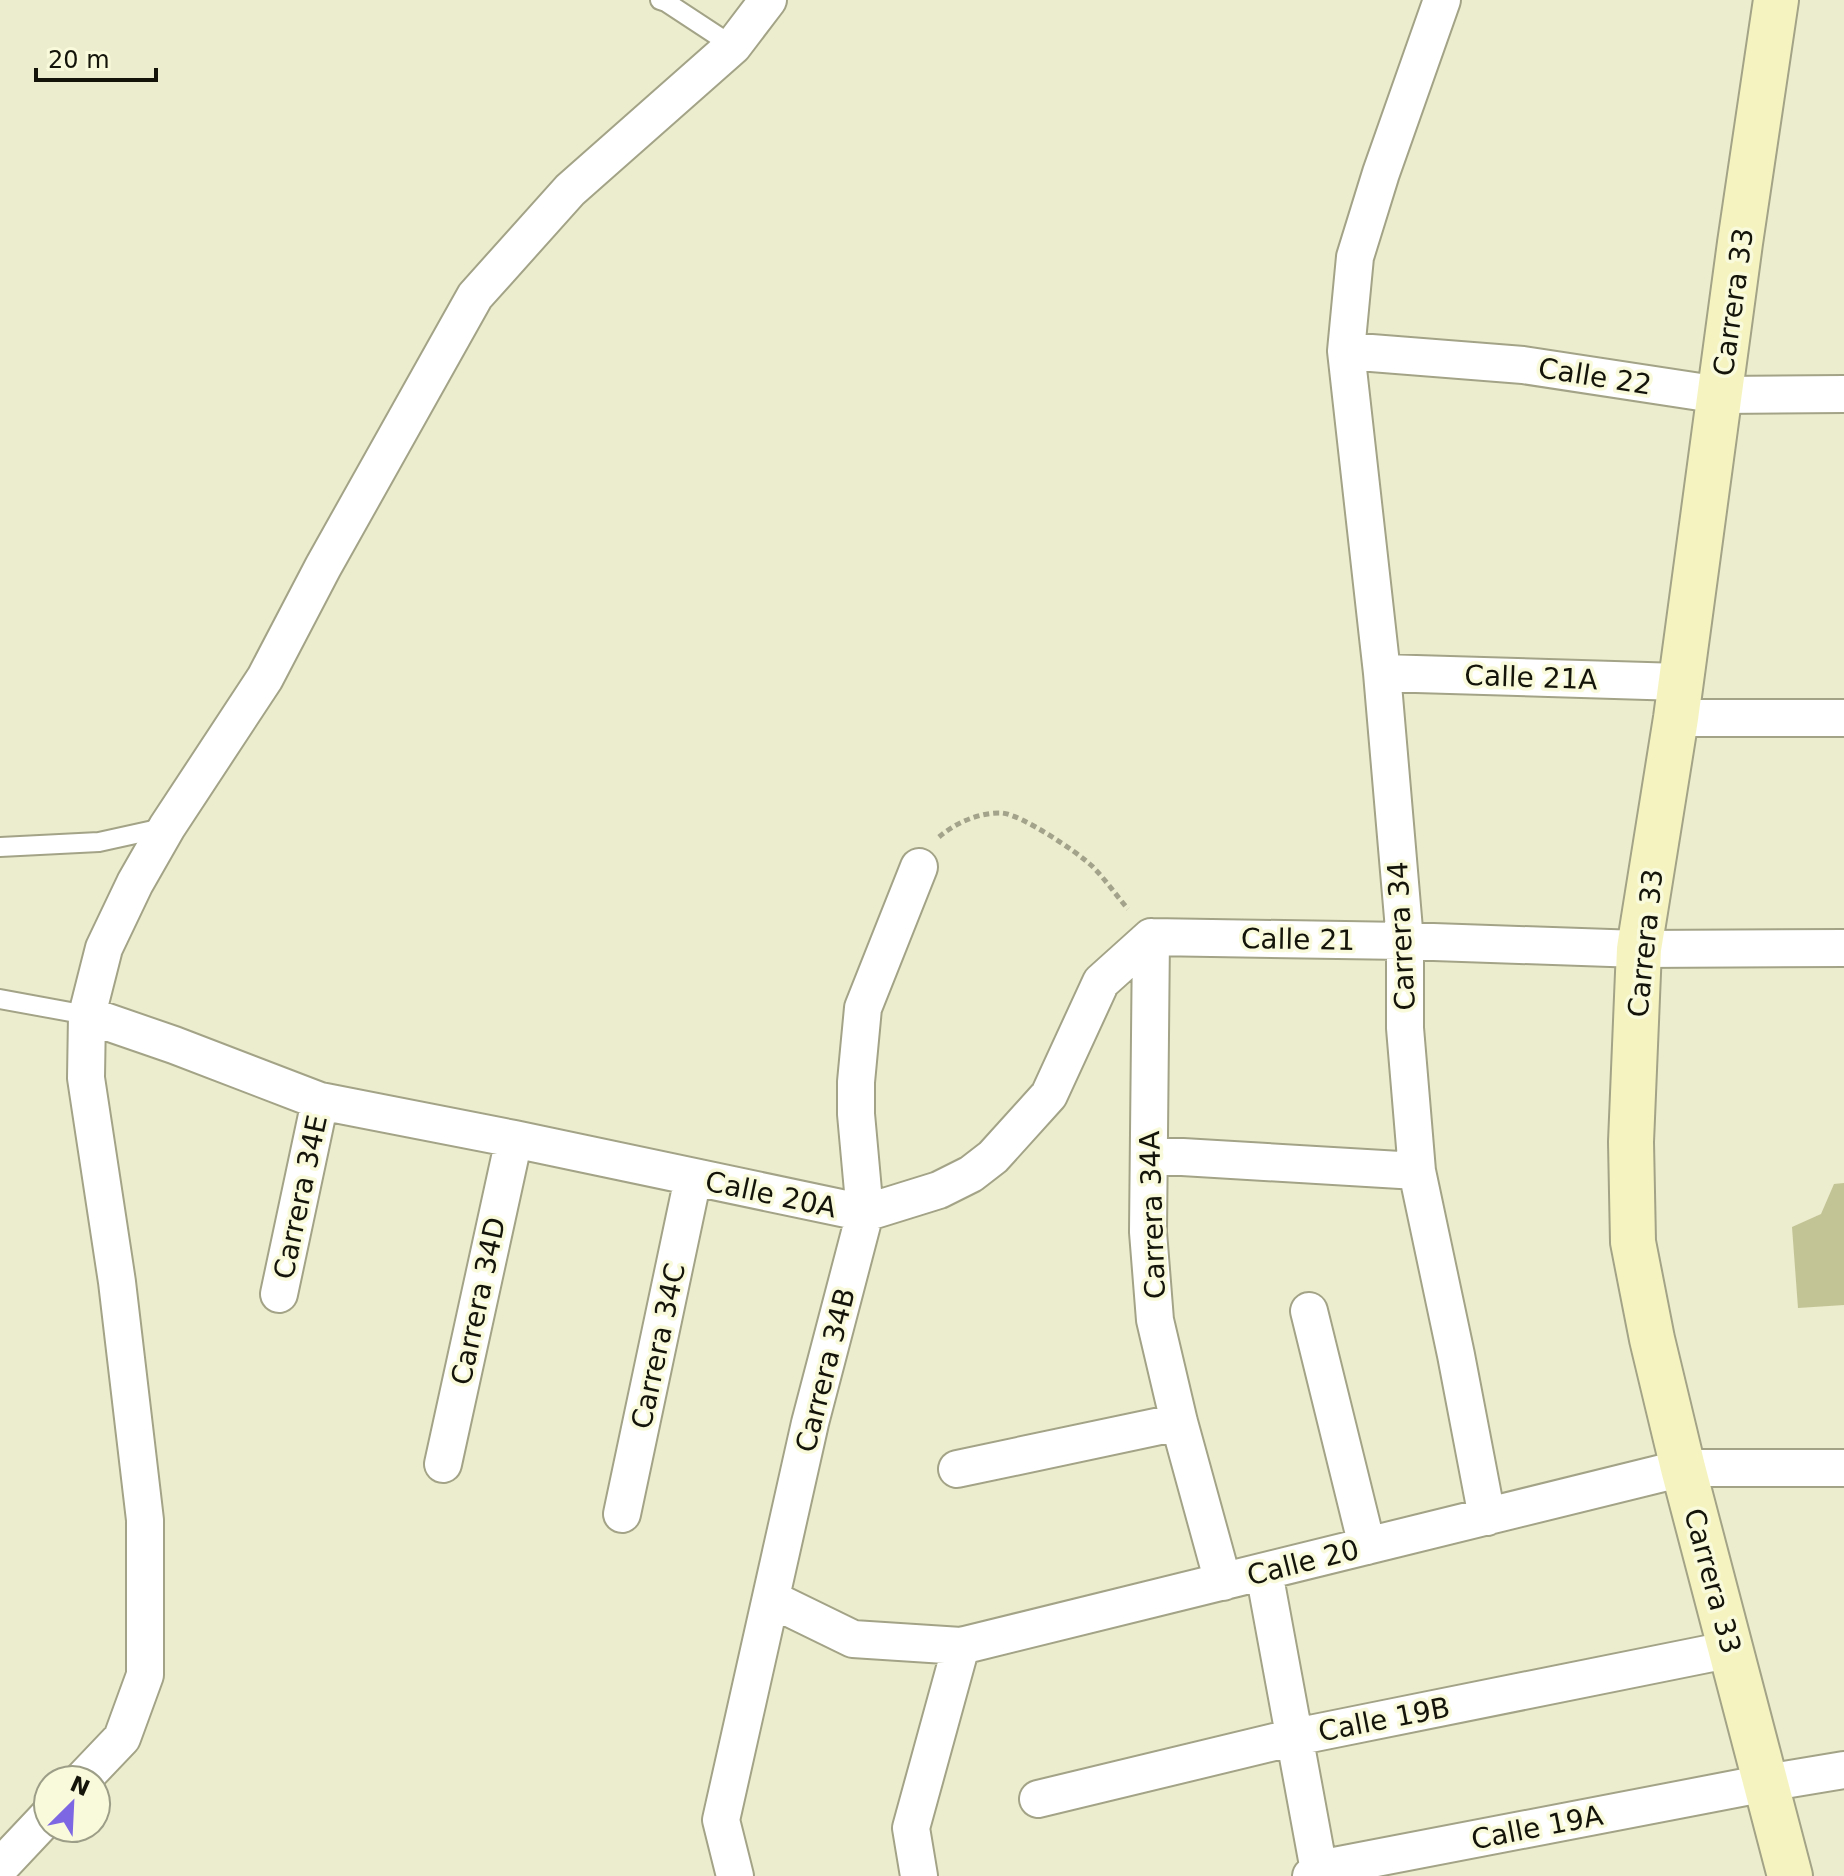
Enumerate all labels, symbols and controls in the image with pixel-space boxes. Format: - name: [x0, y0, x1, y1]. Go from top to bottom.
- scale bar: [36, 32, 156, 82]
- text: 20 m: [48, 46, 110, 74]
- street label: Carrera 33: [1707, 226, 1760, 378]
- street label: Calle 22: [1536, 351, 1654, 402]
- street label: Calle 21A: [1464, 659, 1598, 696]
- street label: Carrera 34: [1381, 861, 1422, 1011]
- street label: Carrera 33: [1621, 867, 1670, 1019]
- street label: Calle 21: [1241, 922, 1355, 957]
- street label: Carrera 34E: [267, 1112, 334, 1282]
- street label: Carrera 34A: [1133, 1130, 1172, 1300]
- street label: Calle 20A: [702, 1165, 839, 1224]
- street label: Carrera 34D: [445, 1214, 512, 1388]
- street label: Carrera 34C: [625, 1260, 692, 1432]
- street label: Carrera 34B: [789, 1284, 862, 1456]
- street label: Carrera 33: [1677, 1505, 1748, 1657]
- street label: Calle 20: [1244, 1533, 1362, 1592]
- street label: Calle 19B: [1316, 1691, 1453, 1748]
- north arrow: [32, 1764, 112, 1844]
- text: N: [66, 1771, 93, 1801]
- street label: Calle 19A: [1469, 1799, 1606, 1856]

